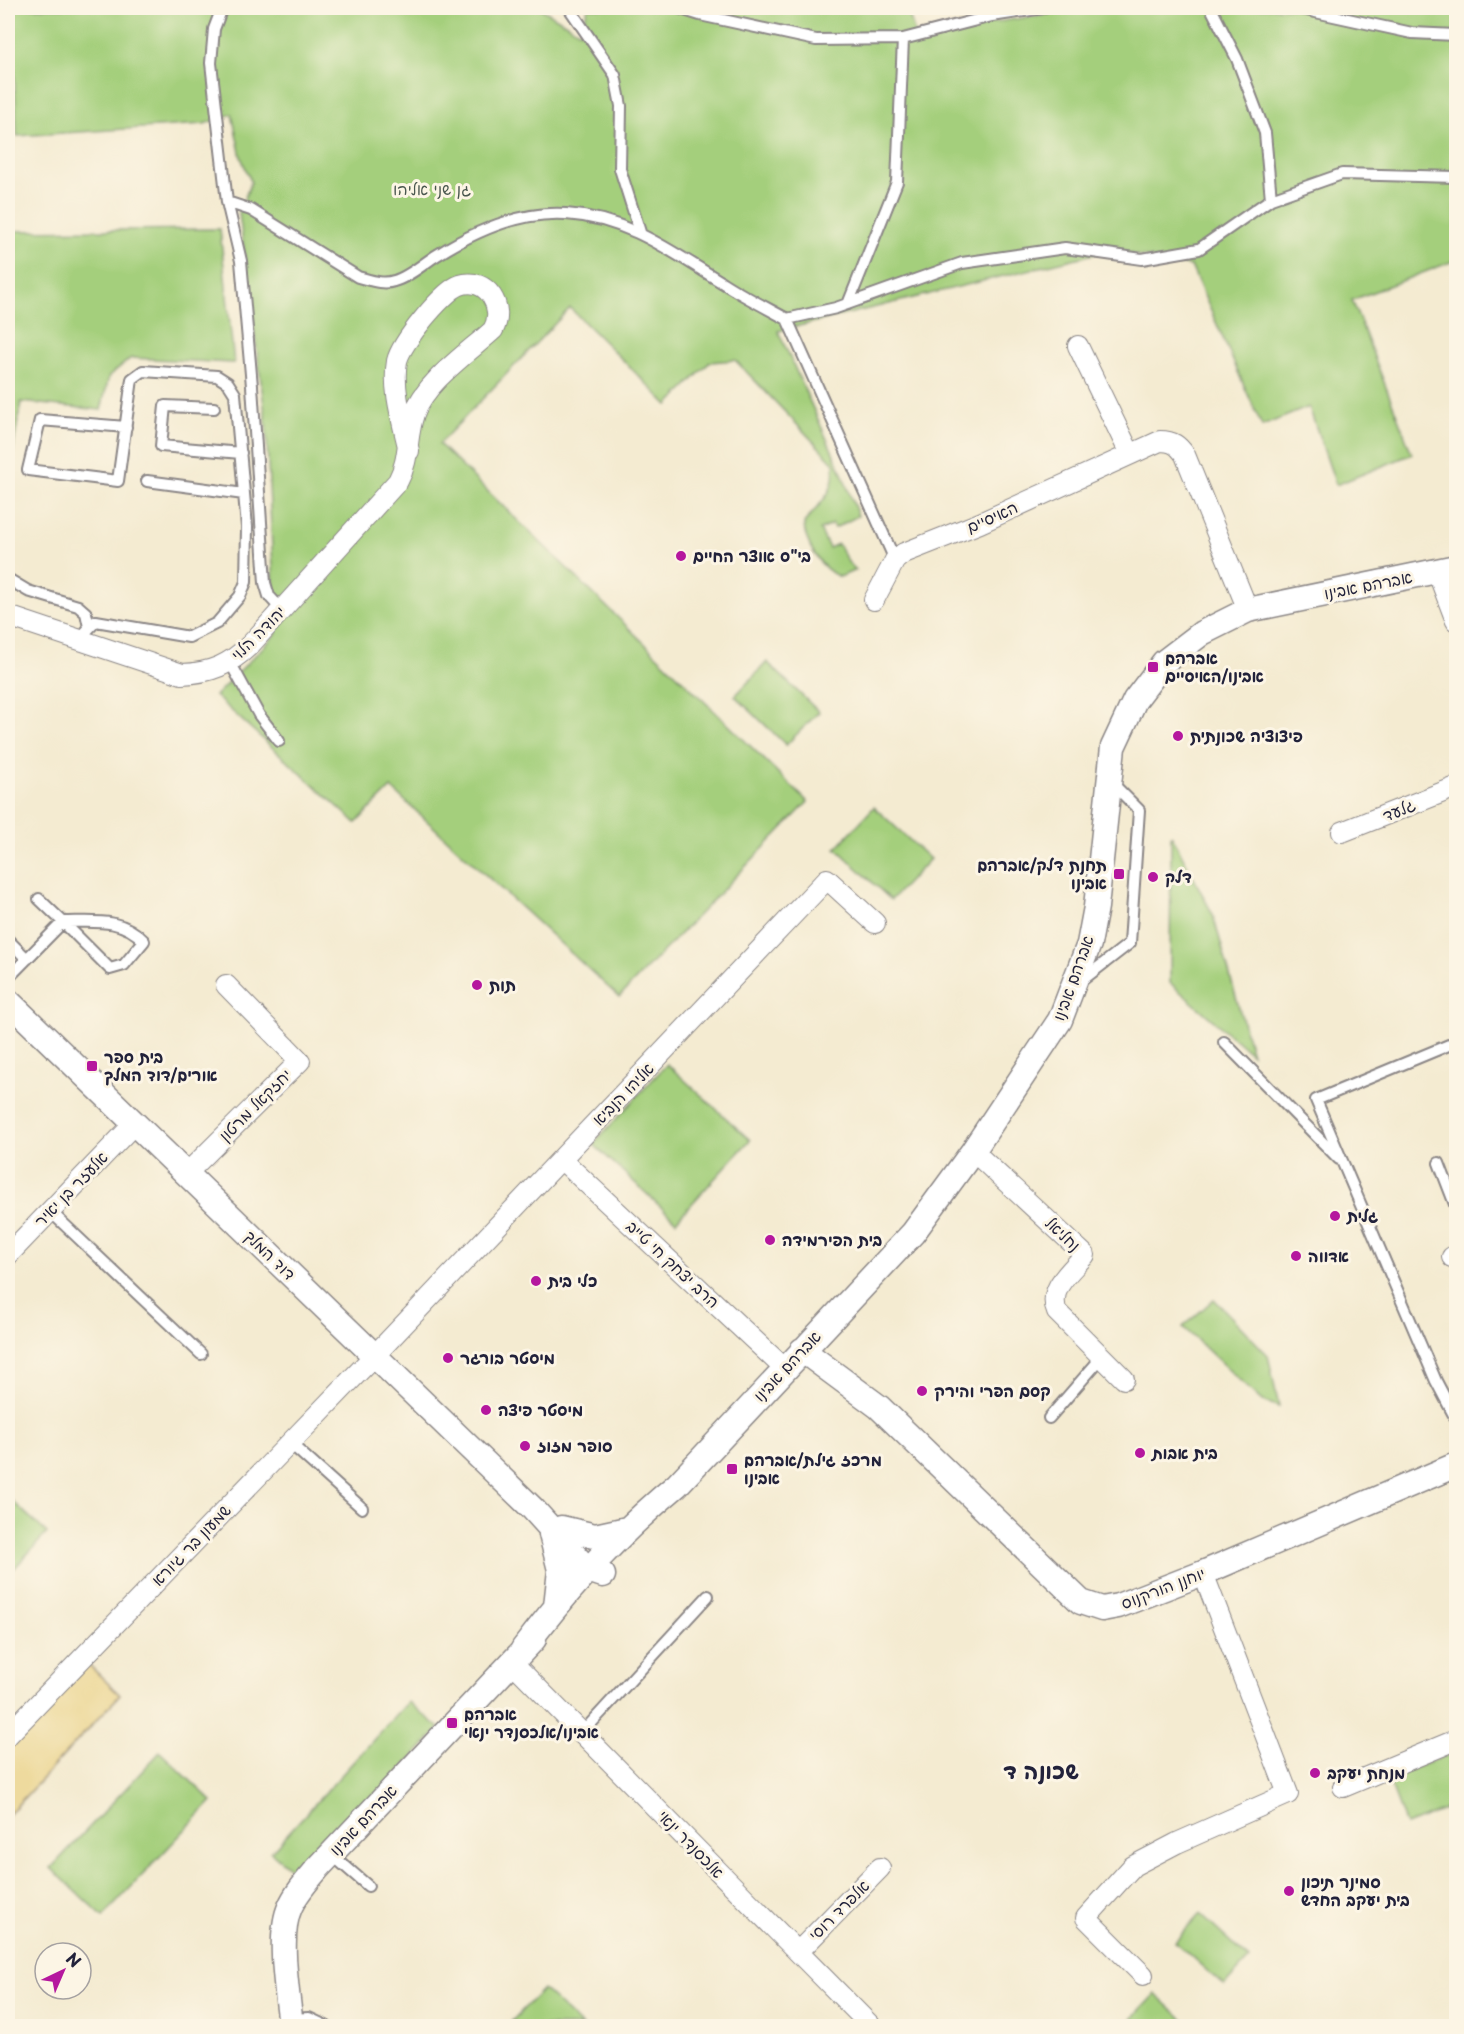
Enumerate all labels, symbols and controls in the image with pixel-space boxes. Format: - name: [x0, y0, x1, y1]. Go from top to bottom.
- park label: גן שני אליהו: [393, 176, 471, 200]
- street label: האיסיים: [962, 494, 1021, 538]
- place label: בי"ס אוצר החיים: [693, 543, 811, 567]
- marker: בי"ס אוצר החיים: [674, 549, 688, 563]
- street label: אברהם אבינו: [1322, 564, 1414, 604]
- street label: יהודה הלוי: [224, 599, 290, 665]
- place label: אברהם אבינו/האיסיים: [1165, 645, 1264, 687]
- marker: אברהם אבינו/האיסיים: [1146, 660, 1160, 674]
- place label: פיצוציה שכונתית: [1190, 723, 1303, 747]
- marker: פיצוציה שכונתית: [1171, 729, 1185, 743]
- street label: גלעד: [1378, 792, 1419, 827]
- place label: תחנת דלק/אברהם אבינו: [977, 852, 1107, 894]
- place label: דלק: [1165, 864, 1192, 888]
- marker: תחנת דלק/אברהם אבינו: [1112, 867, 1126, 881]
- marker: דלק: [1146, 870, 1160, 884]
- street label: אברהם אבינו: [1045, 931, 1099, 1024]
- place label: תות: [489, 972, 516, 996]
- marker: תות: [470, 978, 484, 992]
- place label: בית ספר אורים/דוד המלך: [104, 1044, 218, 1086]
- street label: אליהו הנביא: [586, 1056, 659, 1130]
- marker: בית ספר אורים/דוד המלך: [85, 1059, 99, 1073]
- street label: יחזקאל מרטון: [212, 1062, 296, 1146]
- street label: אלעזר בן יאיר: [28, 1145, 113, 1232]
- place label: גלית: [1346, 1203, 1378, 1227]
- marker: גלית: [1328, 1209, 1342, 1223]
- street label: נחליאל: [1041, 1211, 1087, 1256]
- street label: הרב יצחק חי טייב: [622, 1214, 726, 1313]
- street label: דוד המלך: [240, 1224, 302, 1285]
- place label: בית הפירמידה: [782, 1227, 882, 1251]
- marker: בית הפירמידה: [763, 1233, 777, 1247]
- place label: אדווה: [1308, 1243, 1349, 1267]
- marker: אדווה: [1289, 1249, 1303, 1263]
- place label: כלי בית: [547, 1268, 597, 1292]
- marker: כלי בית: [529, 1274, 543, 1288]
- street label: אברהם אבינו: [747, 1324, 826, 1406]
- place label: מיסטר בורגר: [460, 1345, 555, 1369]
- marker: מיסטר בורגר: [441, 1351, 455, 1365]
- place label: קסם הפרי והירק: [934, 1378, 1051, 1402]
- marker: קסם הפרי והירק: [915, 1384, 929, 1398]
- place label: מיסטר פיצה: [498, 1397, 583, 1421]
- marker: מיסטר פיצה: [479, 1403, 493, 1417]
- place label: סופר מזוז: [537, 1433, 613, 1457]
- marker: סופר מזוז: [518, 1439, 532, 1453]
- place label: בית אבות: [1150, 1440, 1218, 1464]
- marker: בית אבות: [1133, 1446, 1147, 1460]
- place label: מרכז גילת/אברהם אבינו: [744, 1447, 882, 1489]
- marker: מרכז גילת/אברהם אבינו: [725, 1462, 739, 1476]
- street label: שמעון בר גיורא: [145, 1498, 236, 1591]
- street label: יוחנן הורקנוס: [1117, 1560, 1208, 1614]
- place label: אברהם אבינו/אלכסנדר ינאי: [464, 1701, 599, 1743]
- marker: אברהם אבינו/אלכסנדר ינאי: [445, 1716, 459, 1730]
- district label: שכונה ד: [1003, 1753, 1079, 1786]
- place label: מנחת יעקב: [1327, 1760, 1405, 1784]
- marker: מנחת יעקב: [1308, 1766, 1322, 1780]
- street label: אברהם אבינו: [323, 1778, 402, 1860]
- street label: אלכסנדר ינאי: [653, 1804, 730, 1883]
- place label: סמינר תיכון בית יעקב החדש: [1301, 1869, 1410, 1911]
- street label: אלפרד רוסי: [802, 1873, 874, 1945]
- marker: סמינר תיכון בית יעקב החדש: [1282, 1884, 1296, 1898]
- north arrow: [33, 1941, 93, 2001]
- text: N: [61, 1946, 87, 1973]

